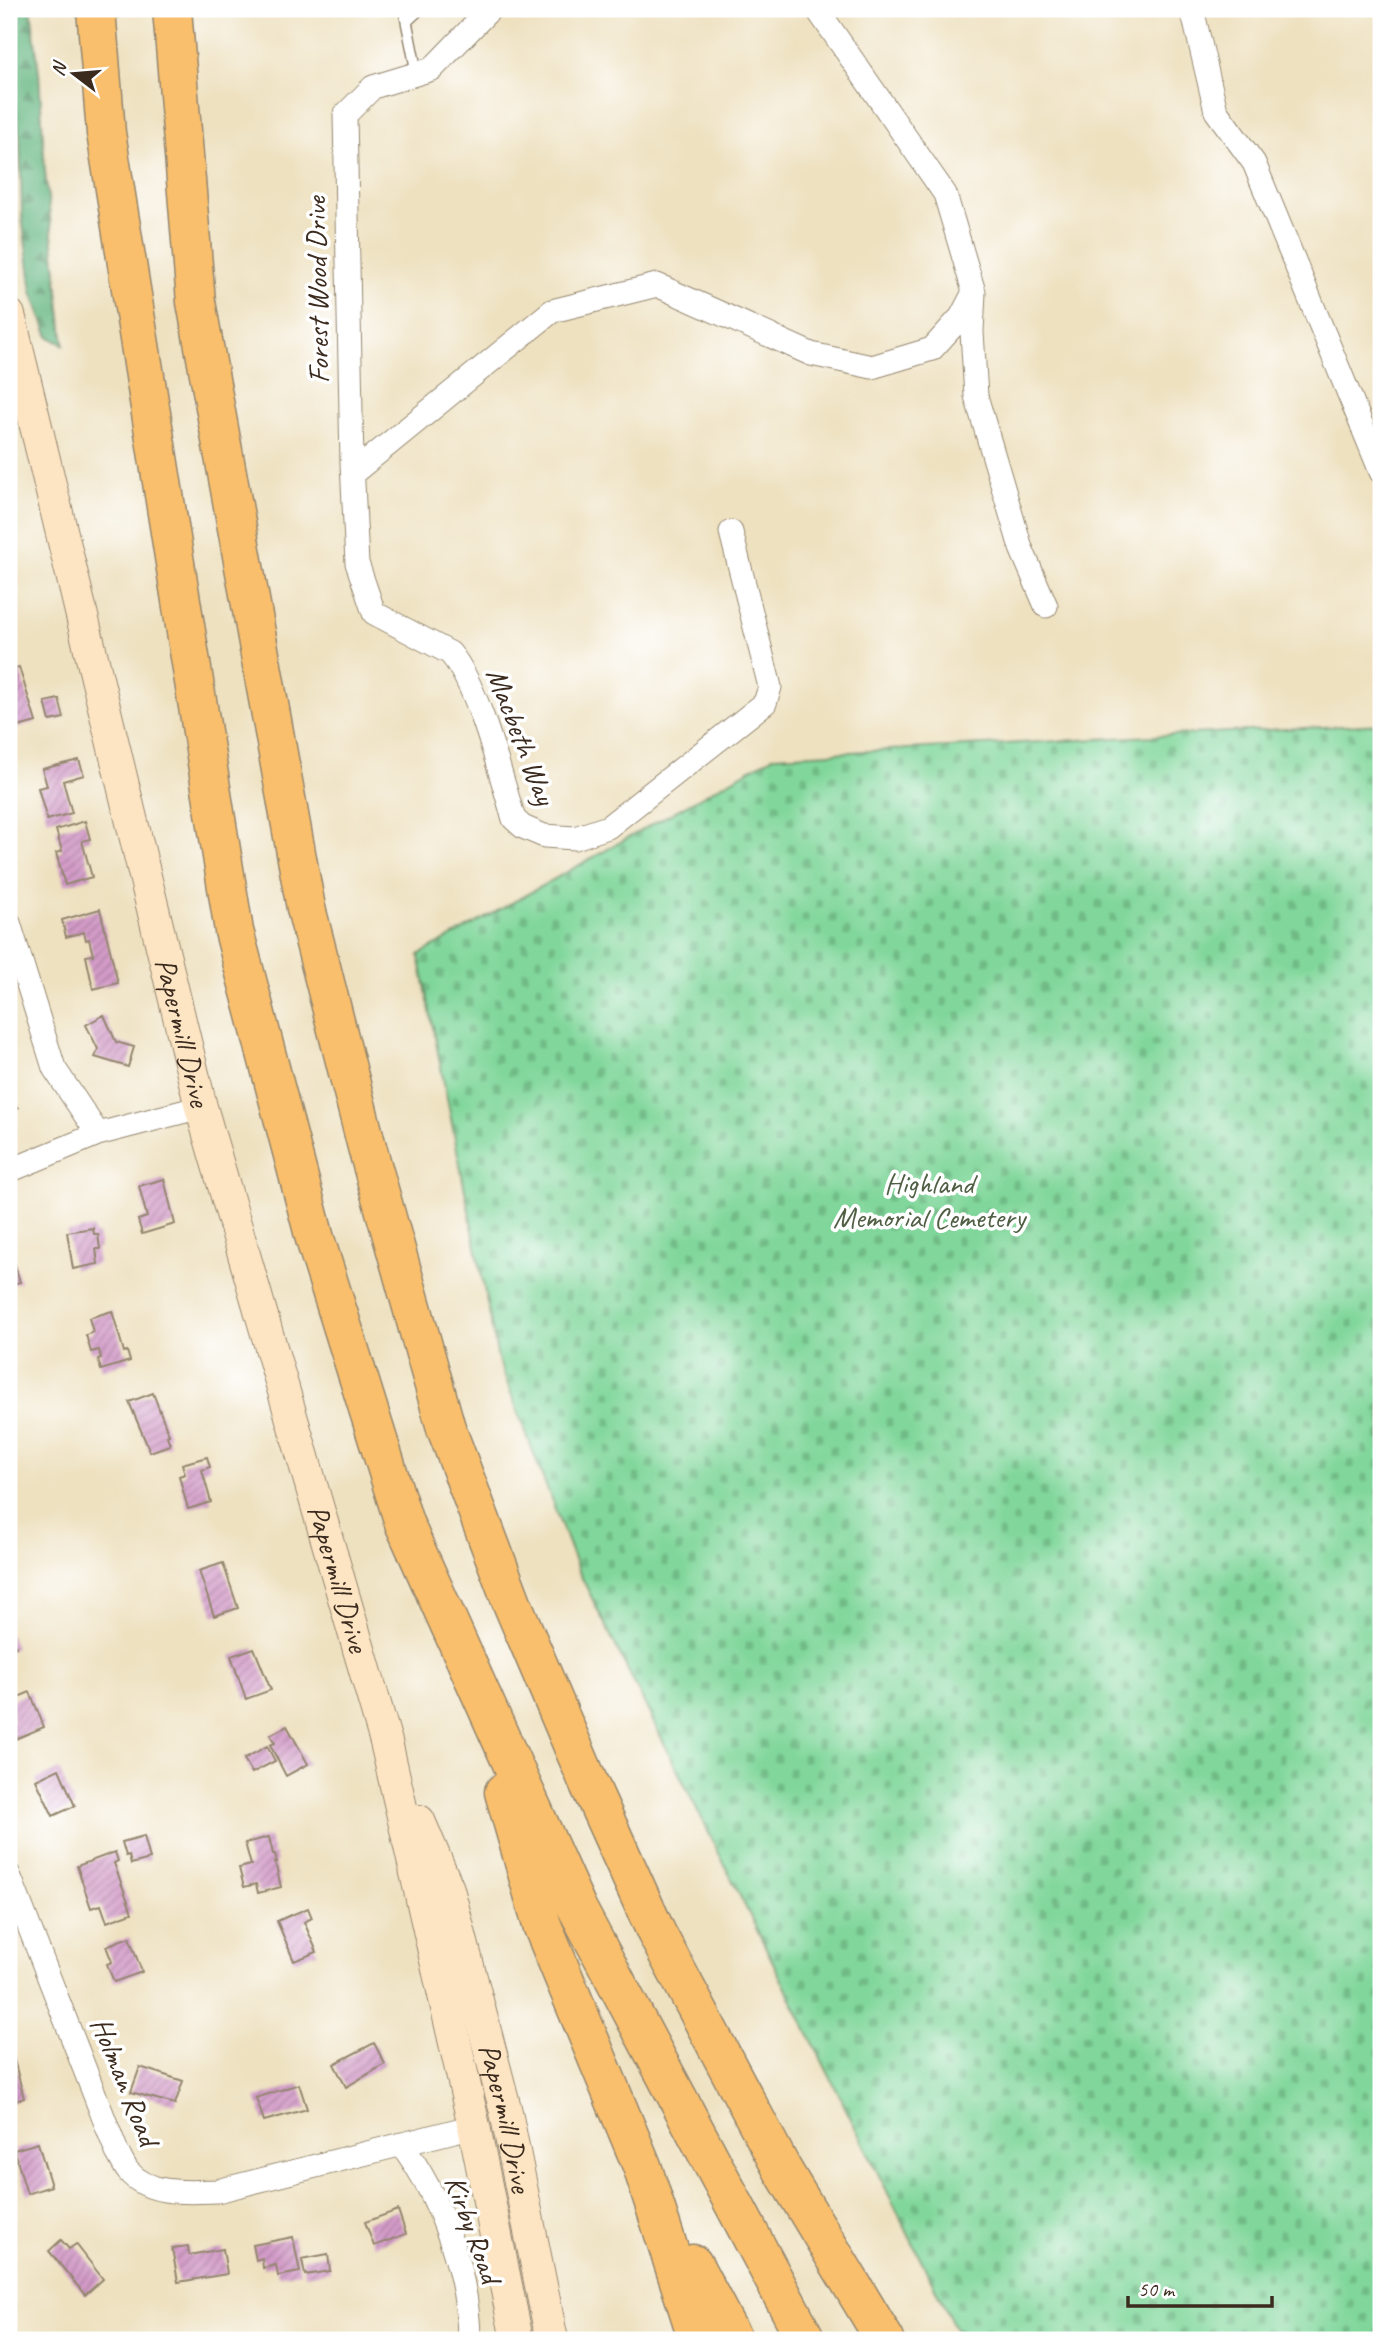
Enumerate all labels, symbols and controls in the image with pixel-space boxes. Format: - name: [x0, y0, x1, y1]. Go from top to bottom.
- north arrow: [38, 38, 108, 108]
- text: N: [45, 58, 73, 79]
- street label: Forest Wood Drive: [296, 194, 338, 384]
- street label: Macbeth Way: [478, 662, 565, 811]
- street label: Papermill Drive: [147, 954, 220, 1112]
- park label: Highland Memorial Cemetery: [833, 1164, 1028, 1236]
- street label: Papermill Drive: [299, 1500, 378, 1659]
- street label: Holman Road: [82, 2011, 169, 2155]
- street label: Papermill Drive: [470, 2039, 541, 2198]
- street label: Kirby Road: [436, 2170, 511, 2292]
- scale bar: [1128, 2265, 1271, 2309]
- text: 50 m: [1138, 2276, 1176, 2302]

